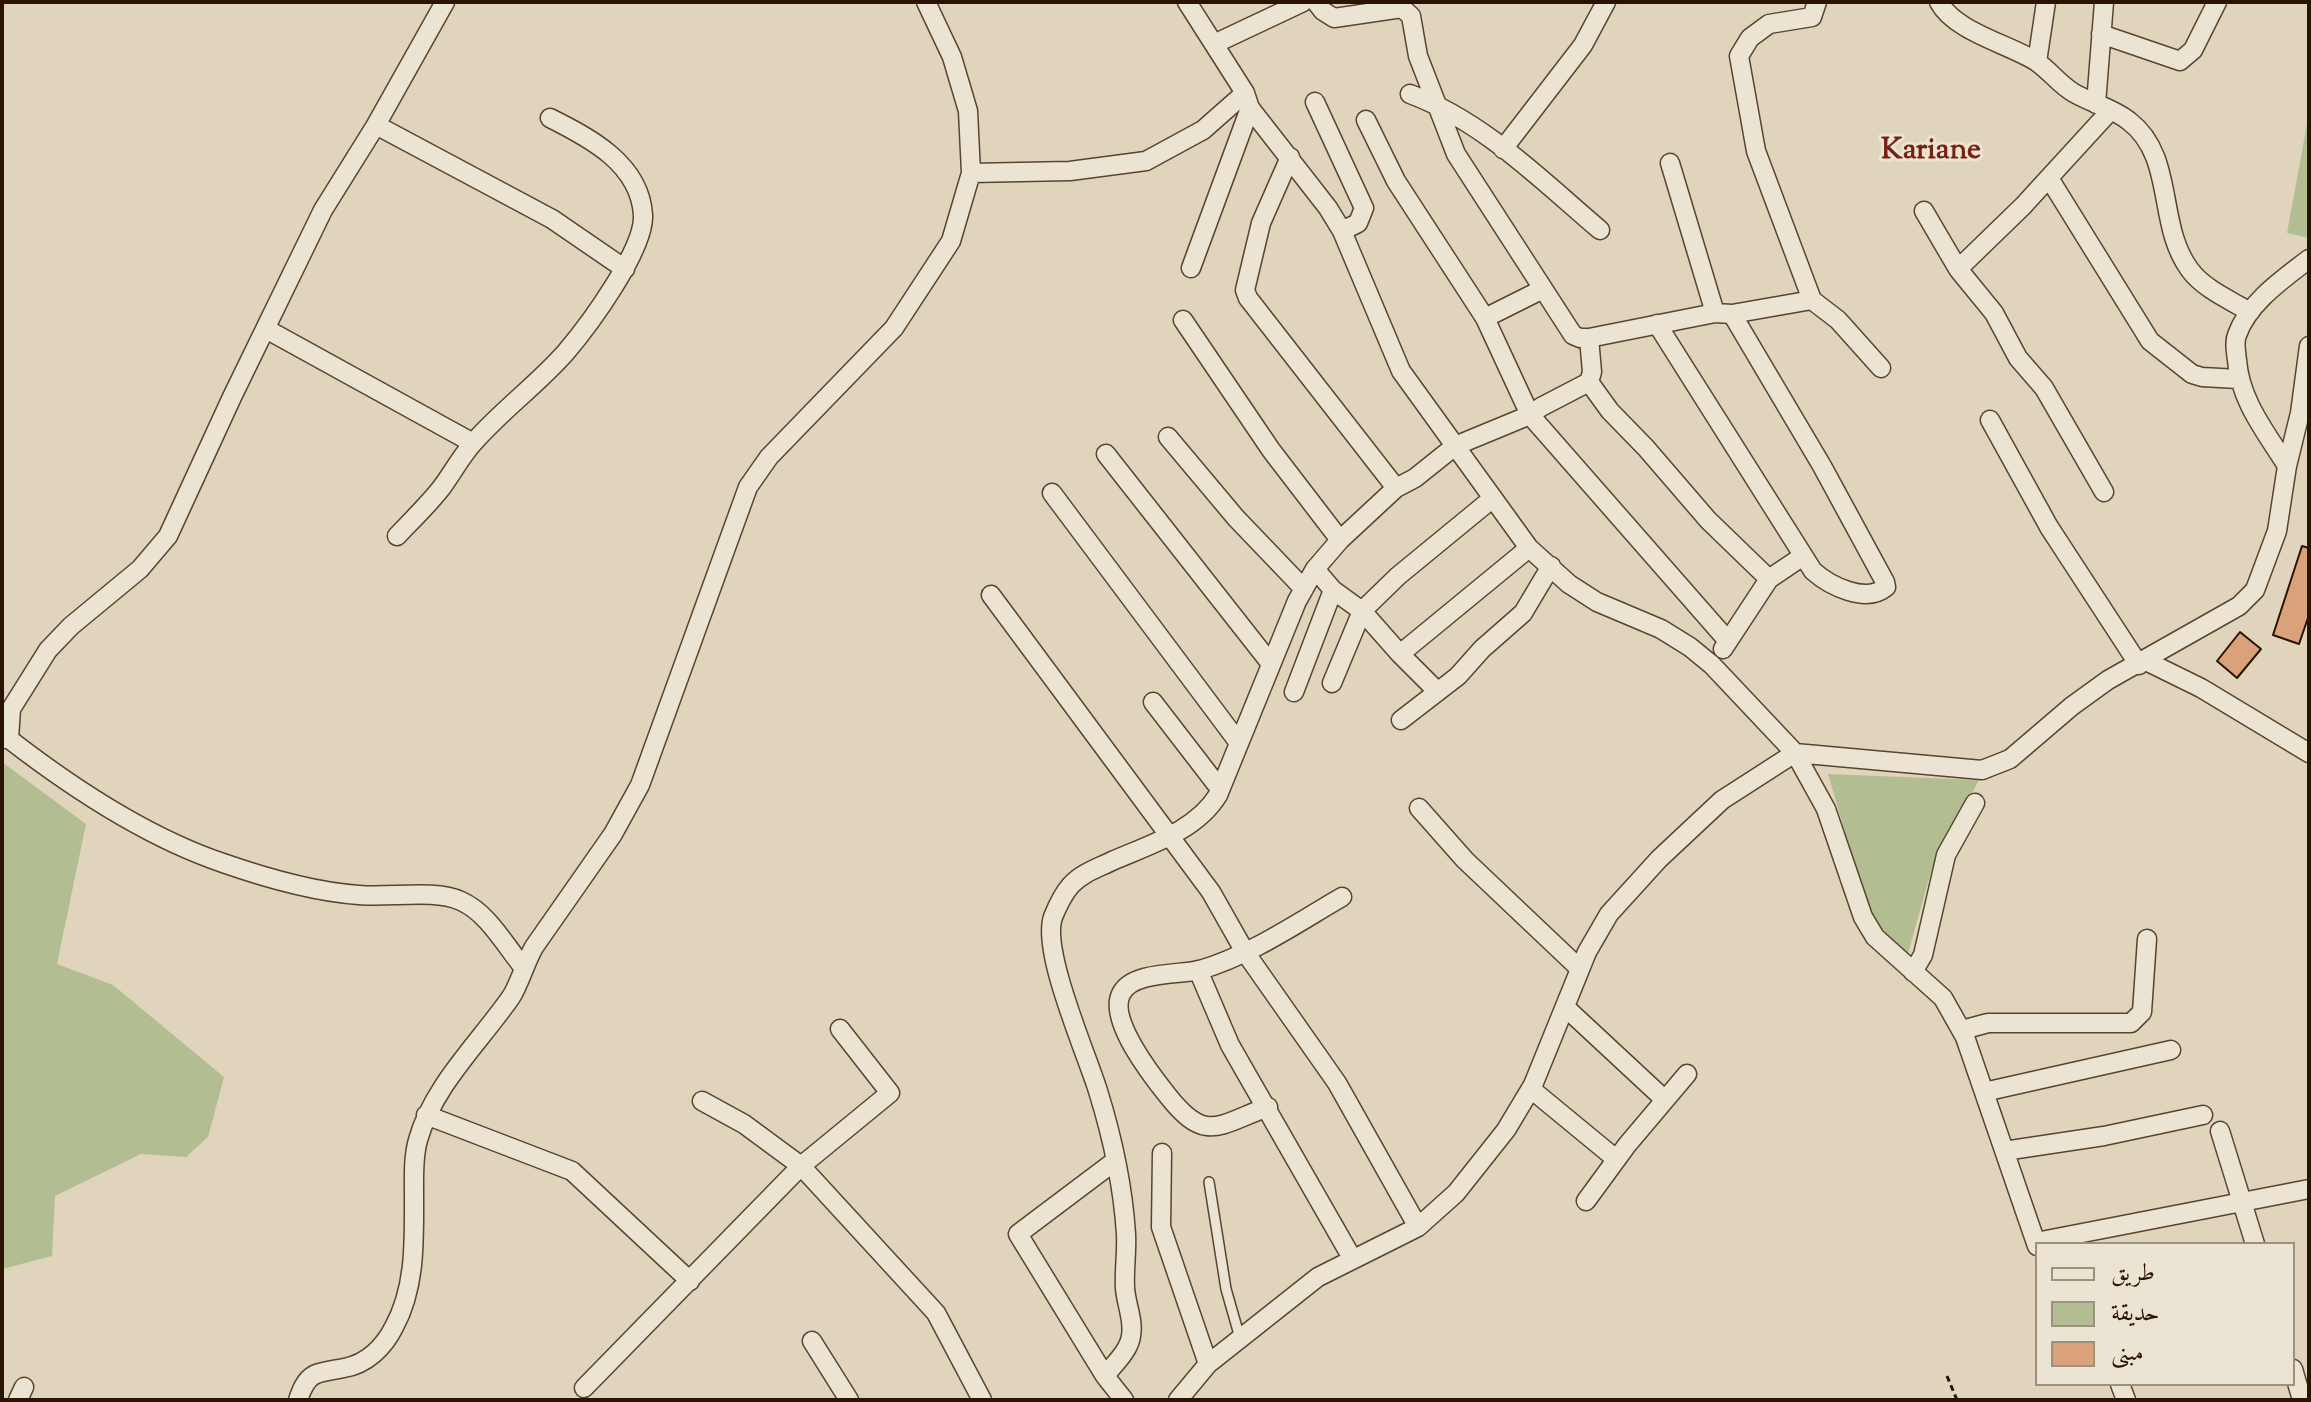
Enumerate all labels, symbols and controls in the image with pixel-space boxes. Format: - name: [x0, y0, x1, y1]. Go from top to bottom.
- district label: Kariane: [1881, 135, 1981, 171]
- legend: [2035, 1242, 2295, 1386]
- text: طريق: [2111, 1257, 2155, 1291]
- text: حديقة: [2111, 1297, 2160, 1331]
- text: مبنى: [2111, 1337, 2144, 1371]

